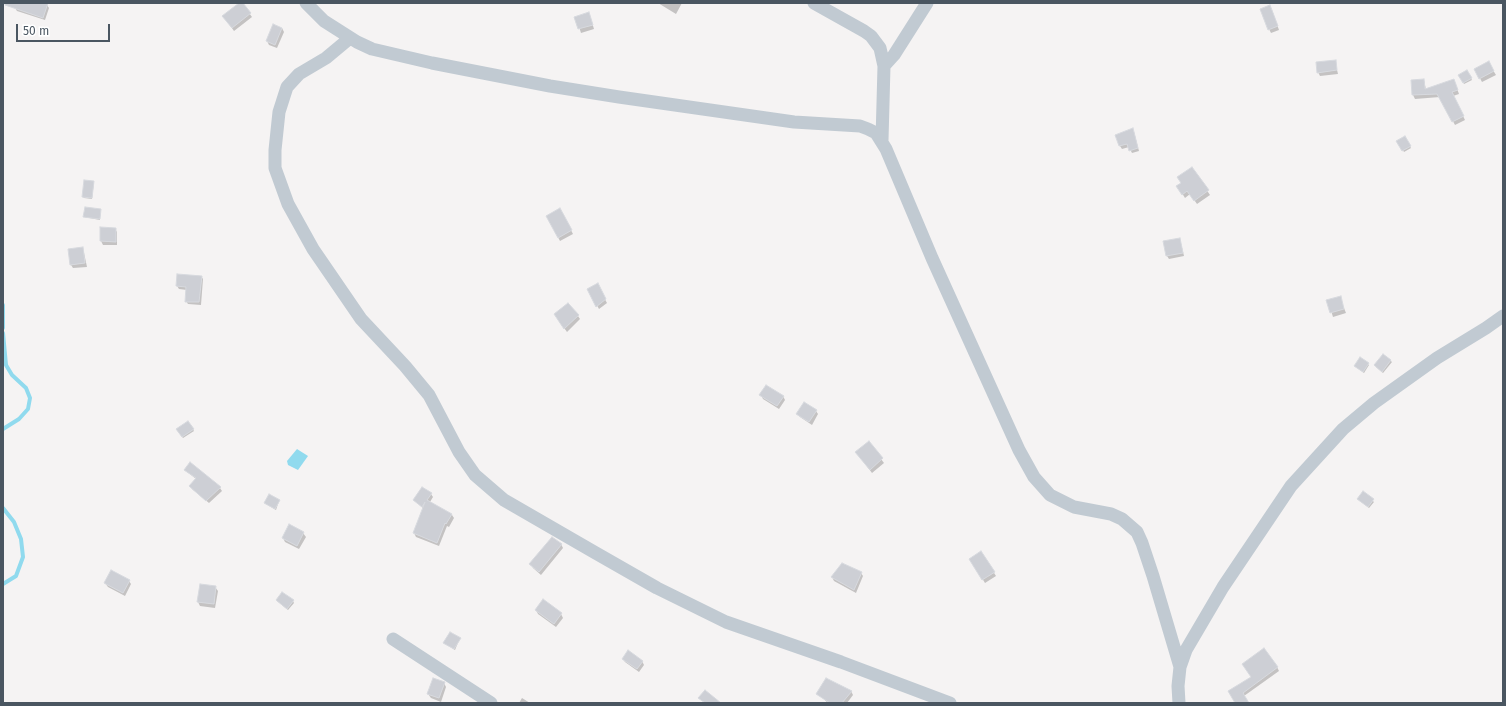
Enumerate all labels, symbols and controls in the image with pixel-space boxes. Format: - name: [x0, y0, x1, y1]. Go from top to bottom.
- scale bar: [18, 16, 112, 42]
- text: 50 m: [23, 24, 49, 38]

